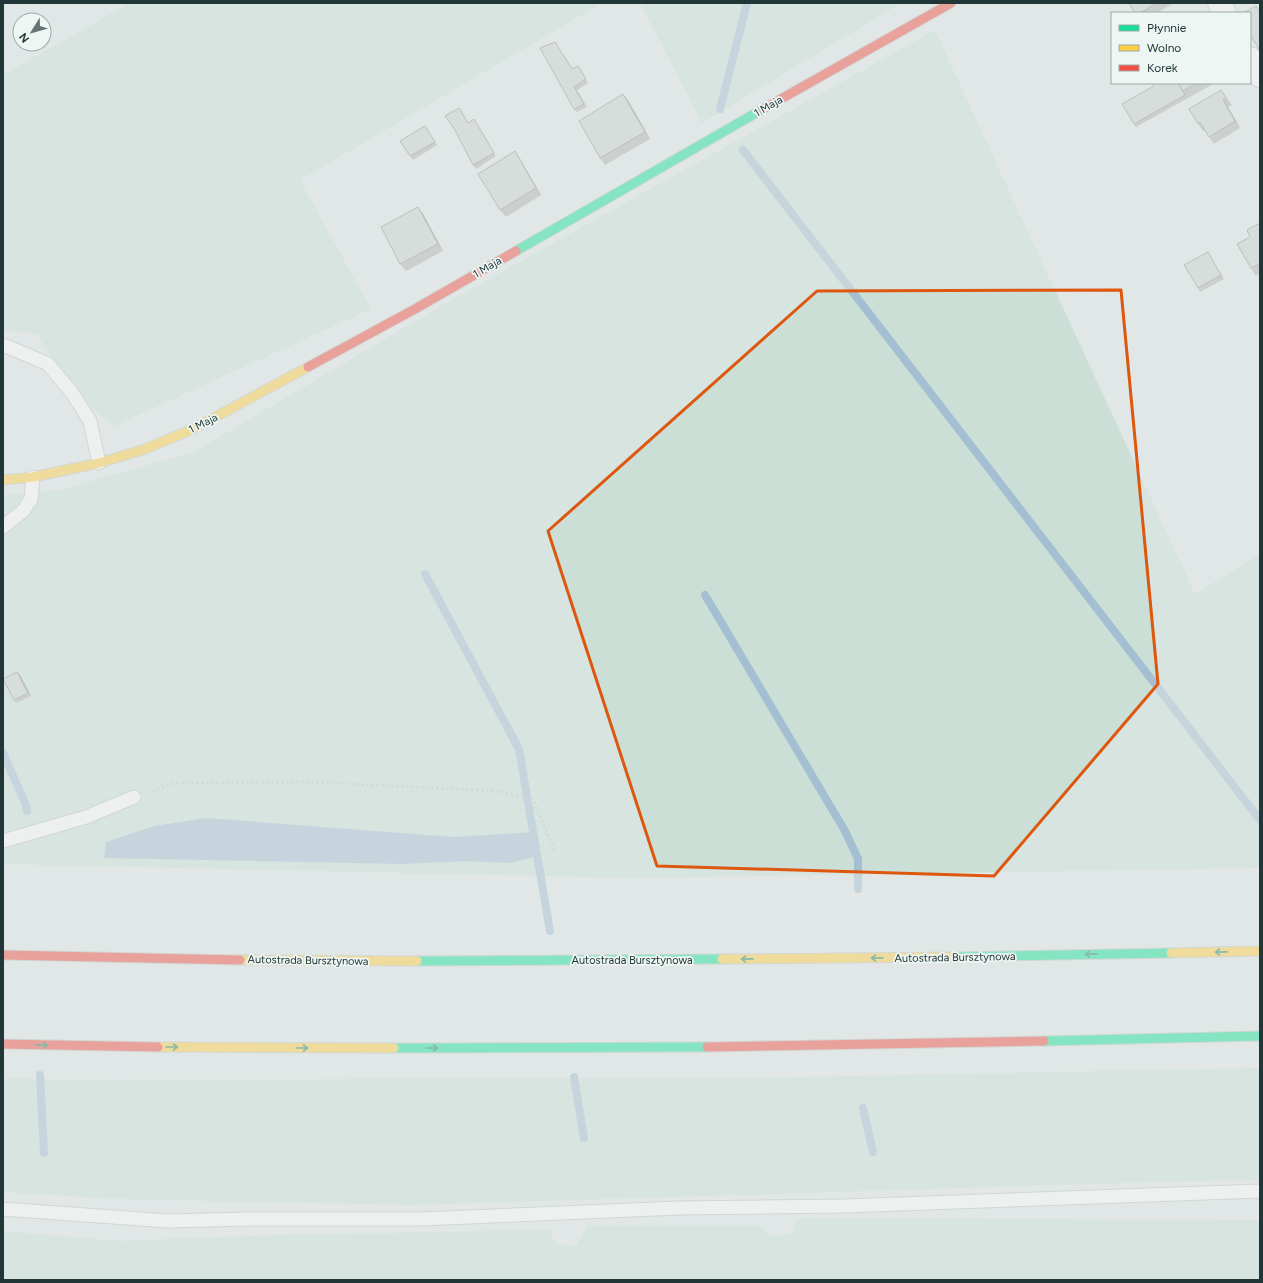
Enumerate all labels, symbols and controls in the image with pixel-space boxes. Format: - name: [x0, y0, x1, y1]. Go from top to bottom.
- north arrow: [12, 12, 52, 52]
- legend: [1111, 12, 1251, 84]
- text: Płynnie: [1147, 21, 1187, 35]
- text: N: [17, 30, 32, 45]
- text: Wolno: [1147, 41, 1181, 55]
- text: Korek: [1147, 61, 1178, 75]
- street label: 1 Maja: [752, 93, 785, 120]
- street label: 1 Maja: [471, 254, 504, 281]
- street label: 1 Maja: [187, 411, 220, 436]
- one-way arrow: [1215, 948, 1228, 955]
- street label: Autostrada Bursztynowa: [894, 950, 1016, 965]
- one-way arrow: [1085, 950, 1098, 958]
- street label: Autostrada Bursztynowa: [247, 953, 369, 968]
- street label: Autostrada Bursztynowa: [571, 954, 693, 967]
- one-way arrow: [871, 954, 884, 962]
- one-way arrow: [741, 955, 754, 963]
- one-way arrow: [35, 1041, 48, 1049]
- one-way arrow: [165, 1043, 178, 1051]
- one-way arrow: [295, 1044, 308, 1052]
- one-way arrow: [425, 1044, 438, 1052]

